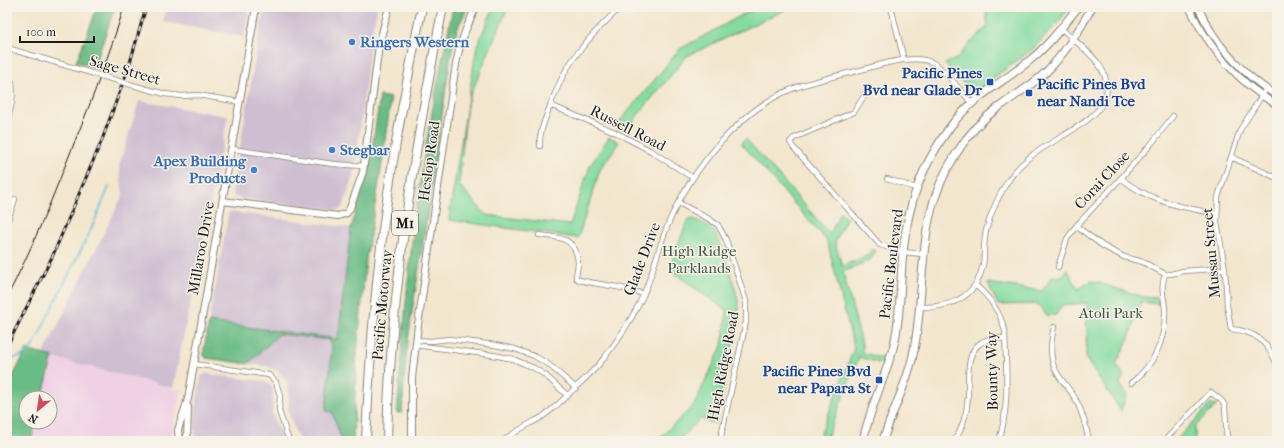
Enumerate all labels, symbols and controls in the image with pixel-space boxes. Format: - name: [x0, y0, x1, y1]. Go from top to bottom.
- scale bar: [20, 18, 94, 44]
- text: 100 m: [26, 25, 56, 39]
- place label: Ringers Western: [360, 33, 469, 51]
- marker: Ringers Western: [347, 37, 357, 47]
- street label: Sage Street: [87, 51, 163, 89]
- place label: Pacific Pines Bvd near Glade Dr: [863, 64, 983, 99]
- place label: Pacific Pines Bvd near Nandi Tce: [1036, 75, 1146, 110]
- marker: Pacific Pines Bvd near Glade Dr: [985, 77, 995, 87]
- marker: Pacific Pines Bvd near Nandi Tce: [1024, 88, 1034, 98]
- street label: Russell Road: [587, 101, 670, 155]
- street label: Heslop Road: [414, 119, 444, 202]
- place label: Stegbar: [340, 141, 390, 159]
- marker: Stegbar: [327, 145, 337, 155]
- street label: Corai Close: [1070, 147, 1134, 213]
- place label: Apex Building Products: [153, 152, 247, 187]
- marker: Apex Building Products: [249, 165, 259, 175]
- street label: Millaroo Drive: [184, 199, 218, 296]
- street label: Mussau Street: [1198, 206, 1224, 299]
- street label: Pacific Boulevard: [875, 207, 907, 320]
- road number: M1: [392, 211, 418, 235]
- street label: Glade Drive: [620, 219, 664, 298]
- park label: High Ridge Parklands: [662, 242, 737, 277]
- street label: Pacific Motorway: [368, 248, 396, 361]
- park label: Atoli Park: [1078, 304, 1143, 322]
- street label: High Ridge Road: [704, 309, 743, 422]
- street label: Bounty Way: [982, 330, 1002, 411]
- place label: Pacific Pines Bvd near Papara St: [763, 362, 872, 397]
- marker: Pacific Pines Bvd near Papara St: [874, 375, 884, 385]
- north arrow: [18, 390, 58, 430]
- text: N: [26, 410, 40, 426]

